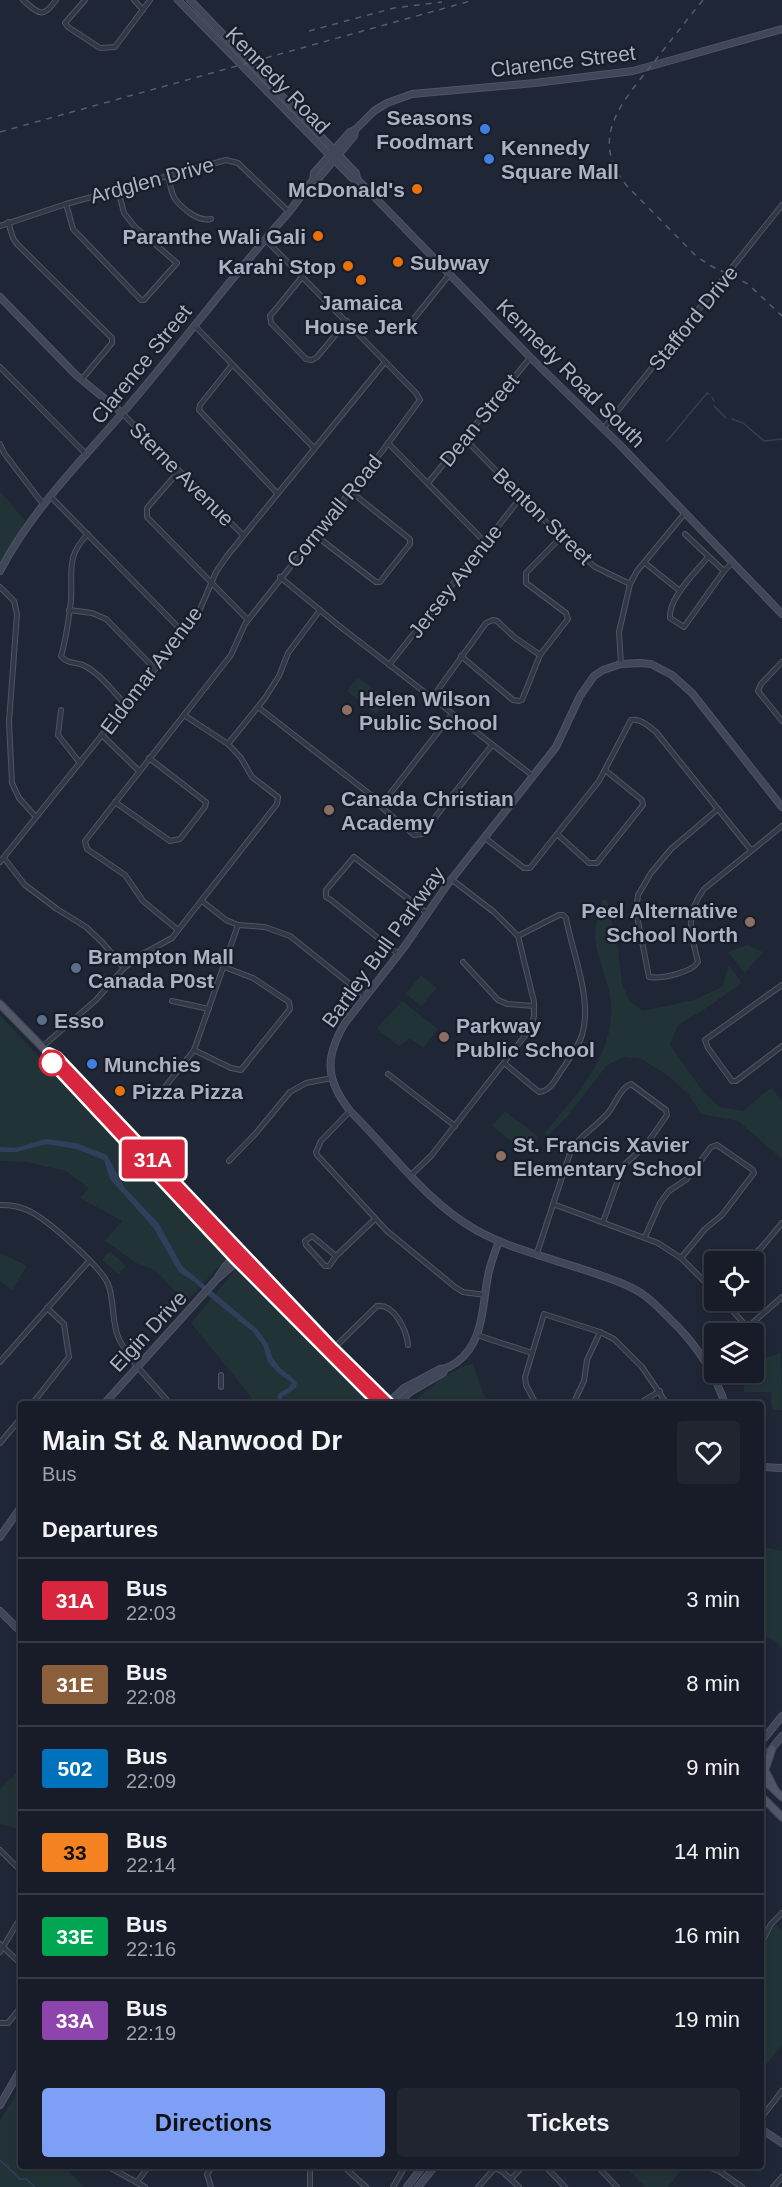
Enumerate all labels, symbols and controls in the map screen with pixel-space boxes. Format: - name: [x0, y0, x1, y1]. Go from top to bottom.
- street label: Kennedy Road: [221, 22, 335, 138]
- street label: Clarence Street: [489, 41, 637, 81]
- place label: Seasons Foodmart: [376, 106, 473, 153]
- marker: Seasons Foodmart: [478, 122, 492, 136]
- place label: Kennedy Square Mall: [501, 136, 619, 183]
- street label: Ardglen Drive: [88, 152, 216, 208]
- marker: Kennedy Square Mall: [482, 152, 496, 166]
- place label: McDonald's: [288, 178, 405, 201]
- marker: McDonald's: [410, 182, 424, 196]
- place label: Paranthe Wali Gali: [122, 225, 306, 248]
- marker: Paranthe Wali Gali: [311, 229, 325, 243]
- place label: Subway: [410, 251, 490, 274]
- place label: Karahi Stop: [218, 255, 336, 278]
- marker: Subway: [391, 255, 405, 269]
- marker: Karahi Stop: [341, 259, 355, 273]
- street label: Stafford Drive: [644, 261, 742, 375]
- marker: Jamaica House Jerk: [354, 273, 368, 287]
- place label: Jamaica House Jerk: [304, 291, 418, 338]
- street label: Kennedy Road South: [492, 294, 650, 452]
- street label: Clarence Street: [86, 300, 196, 428]
- street label: Dean Street: [435, 369, 523, 471]
- street label: Sterne Avenue: [125, 417, 239, 531]
- street label: Cornwall Road: [282, 450, 386, 572]
- street label: Benton Street: [489, 463, 597, 569]
- street label: Jersey Avenue: [404, 520, 506, 642]
- street label: Eldomar Avenue: [96, 602, 206, 738]
- place label: Helen Wilson Public School: [359, 687, 498, 734]
- marker: Helen Wilson Public School: [340, 703, 354, 717]
- place label: Canada Christian Academy: [341, 787, 514, 834]
- marker: Canada Christian Academy: [322, 803, 336, 817]
- street label: Bartley Bull Parkway: [317, 862, 449, 1032]
- place label: Peel Alternative School North: [581, 899, 738, 946]
- marker: Peel Alternative School North: [743, 915, 757, 929]
- place label: Brampton Mall Canada P0st: [88, 945, 234, 992]
- marker: Brampton Mall Canada P0st: [69, 961, 83, 975]
- place label: Esso: [54, 1009, 104, 1032]
- marker: Esso: [35, 1013, 49, 1027]
- place label: Parkway Public School: [456, 1014, 595, 1061]
- marker: Parkway Public School: [437, 1030, 451, 1044]
- unlabelled marker: [39, 1050, 65, 1076]
- place label: Munchies: [104, 1053, 201, 1076]
- marker: Munchies: [85, 1057, 99, 1071]
- place label: Pizza Pizza: [132, 1080, 243, 1103]
- marker: Pizza Pizza: [113, 1084, 127, 1098]
- place label: St. Francis Xavier Elementary School: [513, 1133, 702, 1180]
- line badge: 31A: [118, 1140, 188, 1178]
- text: 31A: [134, 1148, 172, 1171]
- marker: St. Francis Xavier Elementary School: [494, 1149, 508, 1163]
- map controls: [704, 1251, 764, 1383]
- button: locate: [704, 1251, 764, 1311]
- street label: Elgin Drive: [105, 1286, 191, 1376]
- button: layers: [704, 1323, 764, 1383]
- button: heart: [677, 1421, 740, 1484]
- text: Main St & Nanwood Dr: [42, 1425, 342, 1456]
- text: Bus: [42, 1463, 76, 1485]
- text: Departures: [42, 1517, 158, 1542]
- text: Bus: [126, 1576, 168, 1601]
- text: 3 min: [686, 1587, 740, 1612]
- text: 31A: [56, 1589, 94, 1612]
- text: 22:03: [126, 1602, 176, 1624]
- text: Bus: [126, 1660, 168, 1685]
- text: 8 min: [686, 1671, 740, 1696]
- text: 31E: [56, 1673, 94, 1696]
- text: 22:08: [126, 1686, 176, 1708]
- text: Bus: [126, 1744, 168, 1769]
- text: 9 min: [686, 1755, 740, 1780]
- text: 502: [57, 1757, 93, 1780]
- text: 22:09: [126, 1770, 176, 1792]
- text: Bus: [126, 1828, 168, 1853]
- text: 14 min: [674, 1839, 740, 1864]
- text: 33: [63, 1841, 87, 1864]
- text: 22:14: [126, 1854, 176, 1876]
- text: Bus: [126, 1912, 168, 1937]
- text: 16 min: [674, 1923, 740, 1948]
- text: 33E: [56, 1925, 94, 1948]
- text: 22:16: [126, 1938, 176, 1960]
- text: Bus: [126, 1996, 168, 2021]
- text: 19 min: [674, 2007, 740, 2032]
- text: 33A: [56, 2009, 94, 2032]
- text: 22:19: [126, 2022, 176, 2044]
- button: Directions: [42, 2088, 385, 2157]
- button: Tickets: [397, 2088, 740, 2157]

